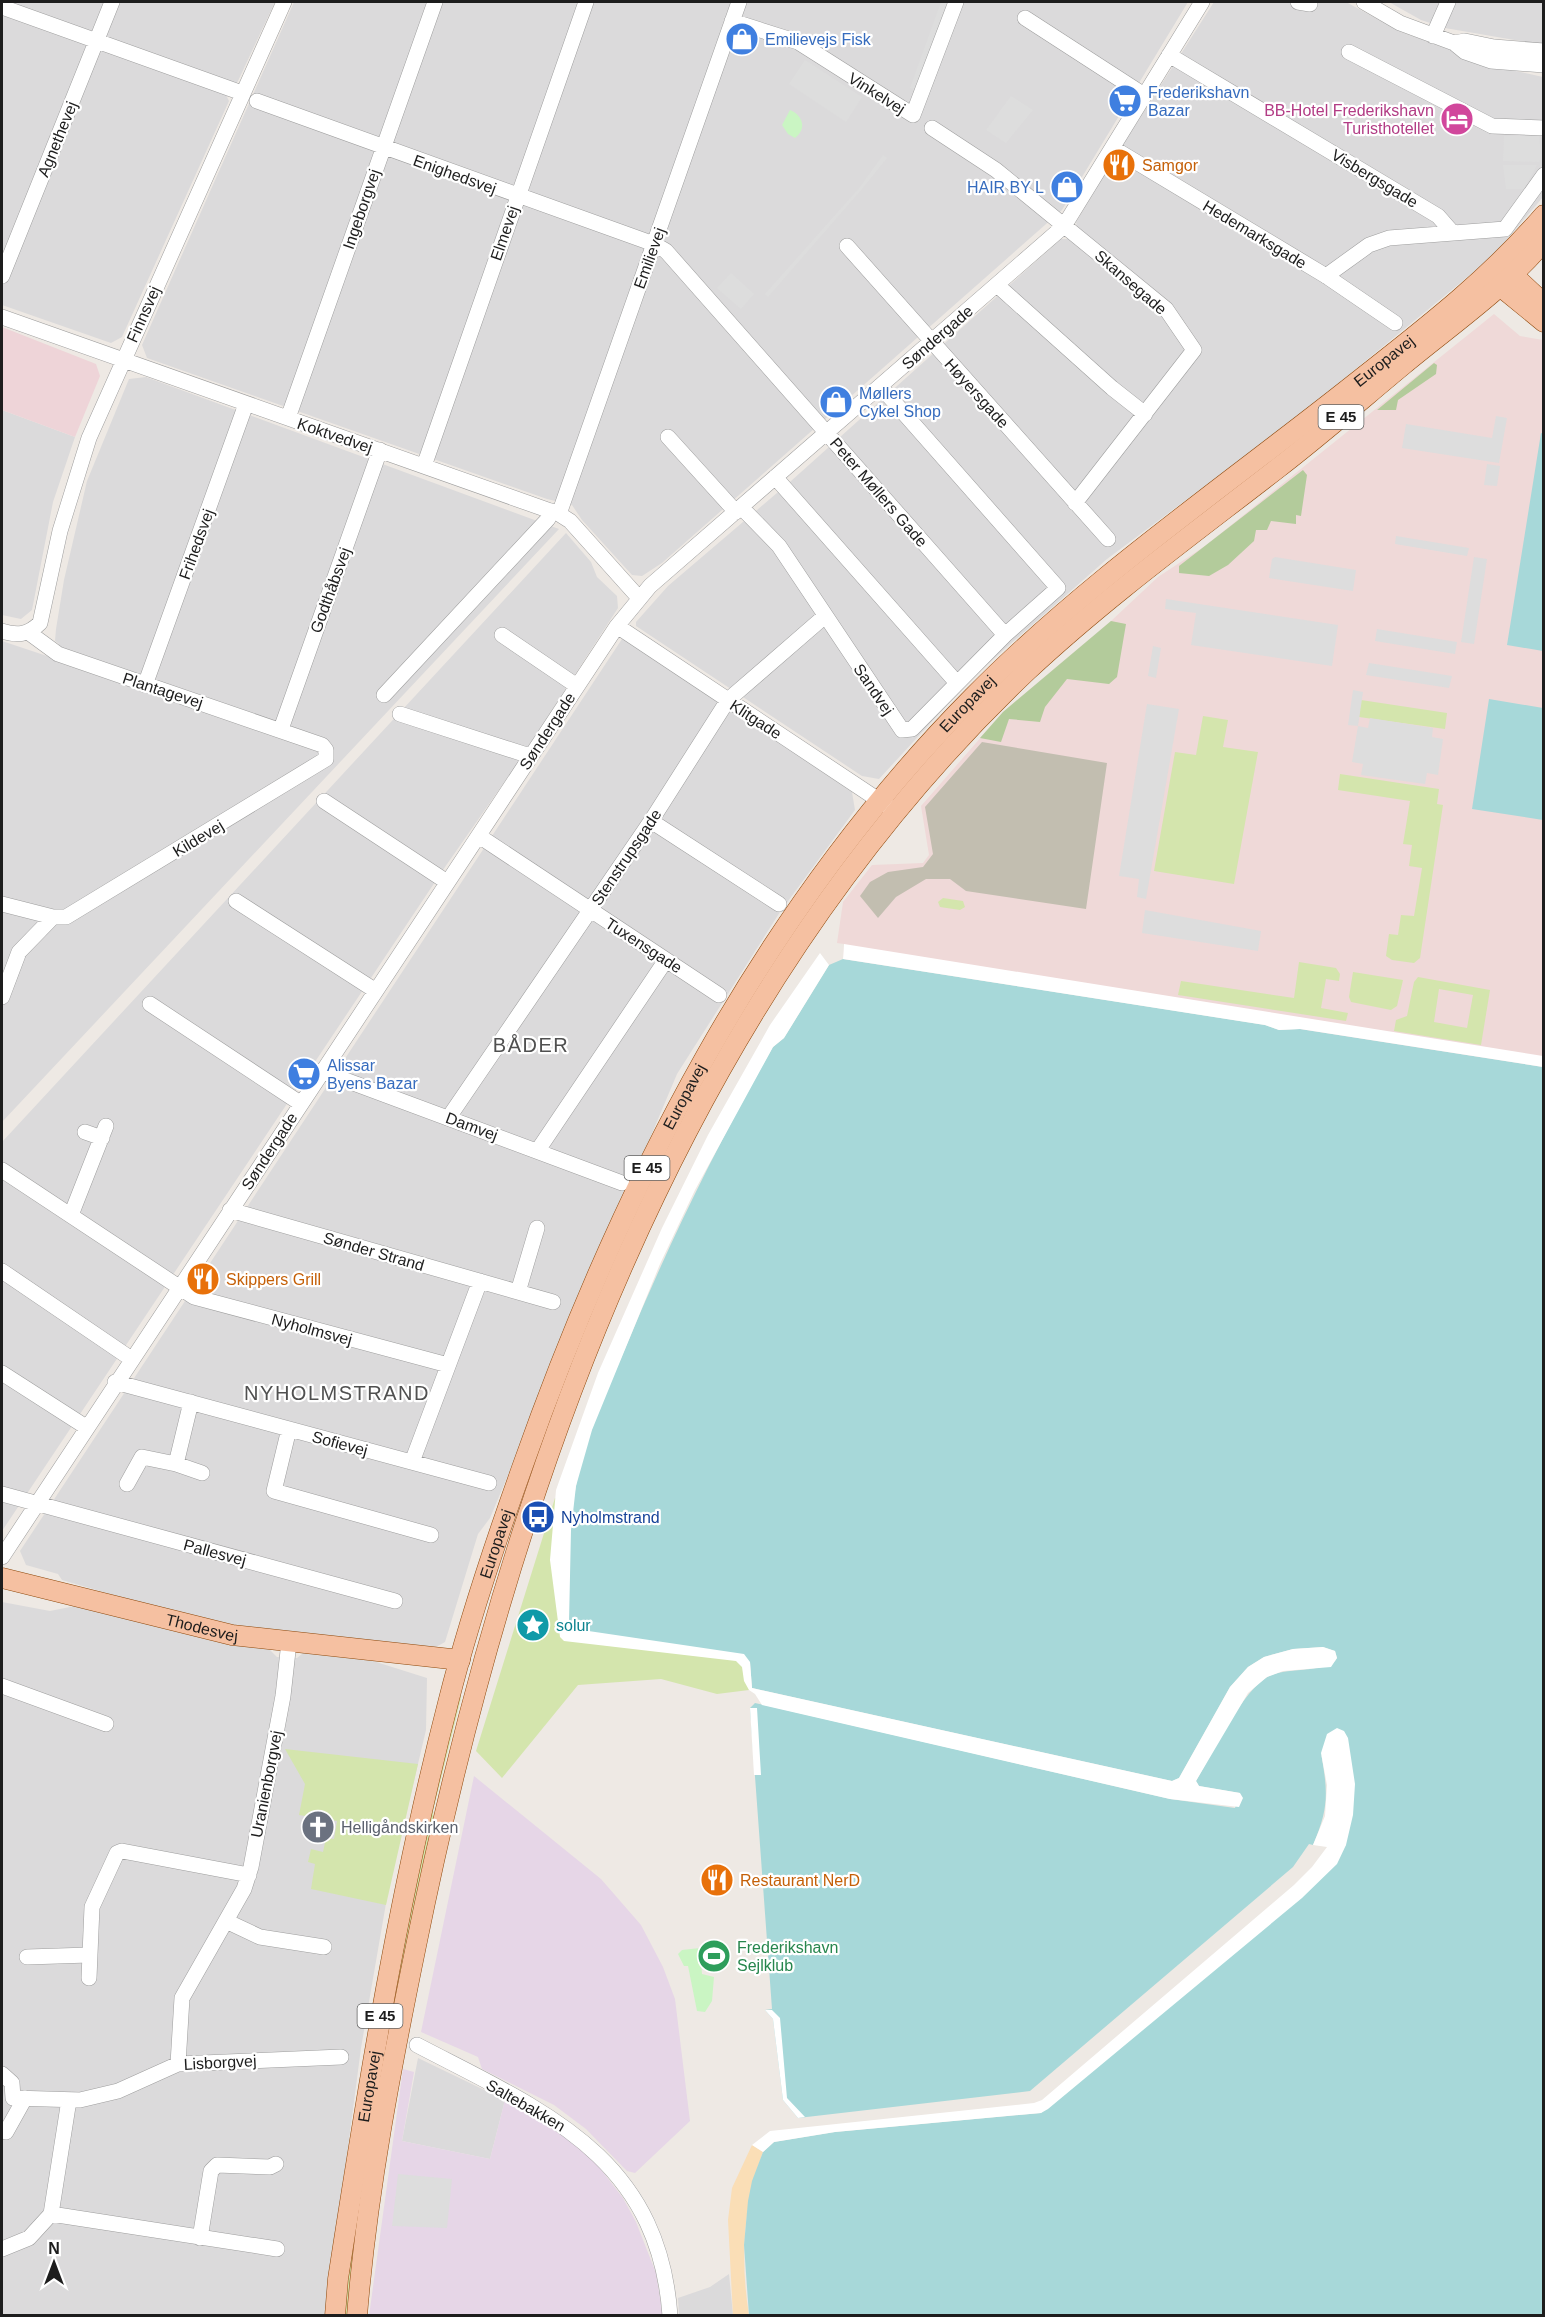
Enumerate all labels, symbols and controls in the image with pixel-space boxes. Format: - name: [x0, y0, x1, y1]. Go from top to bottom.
- shop icon: Emilievejs Fisk: [724, 21, 760, 57]
- place label: Emilievejs Fisk: [765, 31, 872, 48]
- street label: Vinkelvej: [845, 69, 908, 118]
- supermarket icon: Frederikshavn Bazar: [1107, 83, 1143, 119]
- place label: Frederikshavn Bazar: [1148, 84, 1249, 119]
- street label: Agnethevej: [35, 99, 80, 179]
- hotel icon: BB-Hotel Frederikshavn Turisthotellet: [1439, 101, 1475, 137]
- place label: BB-Hotel Frederikshavn Turisthotellet: [1264, 102, 1435, 137]
- street label: Visbergsgade: [1329, 146, 1421, 211]
- restaurant icon: Samgor: [1101, 147, 1137, 183]
- street label: Enighedsvej: [411, 152, 499, 197]
- place label: Samgor: [1142, 157, 1199, 174]
- street label: Ingeborgvej: [340, 167, 383, 251]
- shop icon: HAIR BY L: [1049, 169, 1085, 205]
- place label: HAIR BY L: [967, 179, 1044, 196]
- street label: Hedemarksgade: [1200, 197, 1310, 272]
- street label: Elmevej: [487, 203, 522, 263]
- street label: Emilievej: [631, 225, 668, 291]
- street label: Skansegade: [1092, 247, 1170, 318]
- street label: Finnsvej: [124, 284, 163, 345]
- street label: Søndergade: [899, 302, 976, 373]
- street label: Europavej: [1350, 332, 1418, 390]
- street label: Høyersgade: [941, 355, 1012, 431]
- shop icon: Møllers Cykel Shop: [818, 384, 854, 420]
- place label: Møllers Cykel Shop: [859, 385, 941, 420]
- road number: E 45: [1318, 405, 1364, 429]
- street label: Koktvedvej: [295, 415, 375, 456]
- street label: Peter Møllers Gade: [827, 434, 931, 550]
- street label: Frihedsvej: [176, 507, 217, 582]
- street label: Godthåbsvej: [307, 545, 354, 635]
- street label: Sandvej: [850, 661, 897, 718]
- street label: Plantagevej: [120, 669, 205, 711]
- street label: Europavej: [936, 672, 999, 735]
- street label: Søndergade: [516, 690, 579, 773]
- street label: Klitgade: [727, 697, 785, 742]
- street label: Stenstrupsgade: [588, 806, 665, 908]
- street label: Kildevej: [170, 817, 227, 860]
- street label: Tuxensgade: [602, 914, 685, 976]
- district label: BÅDER: [493, 1034, 569, 1056]
- supermarket icon: Alissar Byens Bazar: [286, 1056, 322, 1092]
- place label: Alissar Byens Bazar: [327, 1057, 418, 1092]
- street label: Europavej: [660, 1061, 709, 1132]
- street label: Damvej: [443, 1109, 500, 1144]
- street label: Søndergade: [238, 1110, 301, 1193]
- road number: E 45: [624, 1156, 670, 1180]
- street label: Sønder Strand: [322, 1229, 426, 1274]
- restaurant icon: Skippers Grill: [185, 1261, 221, 1297]
- place label: Skippers Grill: [226, 1271, 321, 1288]
- street label: Nyholmsvej: [270, 1311, 354, 1348]
- district label: NYHOLMSTRAND: [244, 1382, 430, 1404]
- street label: Sofievej: [310, 1428, 370, 1459]
- bus stop icon: Nyholmstrand: [520, 1499, 556, 1535]
- street label: Europavej: [477, 1507, 516, 1581]
- place label: Nyholmstrand: [561, 1509, 660, 1526]
- street label: Pallesvej: [182, 1536, 248, 1569]
- place icon: solur: [515, 1607, 551, 1643]
- street label: Thodesvej: [164, 1611, 239, 1645]
- place label: solur: [556, 1617, 591, 1634]
- street label: Uranienborgvej: [248, 1729, 285, 1839]
- church icon: Helligåndskirken: [300, 1809, 336, 1845]
- place label: Helligåndskirken: [341, 1819, 458, 1836]
- restaurant icon: Restaurant NerD: [699, 1862, 735, 1898]
- place label: Restaurant NerD: [740, 1872, 860, 1889]
- sports icon: Frederikshavn Sejlklub: [696, 1938, 732, 1974]
- place label: Frederikshavn Sejlklub: [737, 1939, 838, 1974]
- road number: E 45: [358, 2004, 403, 2028]
- street label: Europavej: [355, 2050, 384, 2124]
- street label: Lisborgvej: [183, 2052, 257, 2073]
- street label: Saltebakken: [483, 2076, 568, 2135]
- north arrow: [24, 2233, 84, 2293]
- text: N: [48, 2240, 60, 2257]

